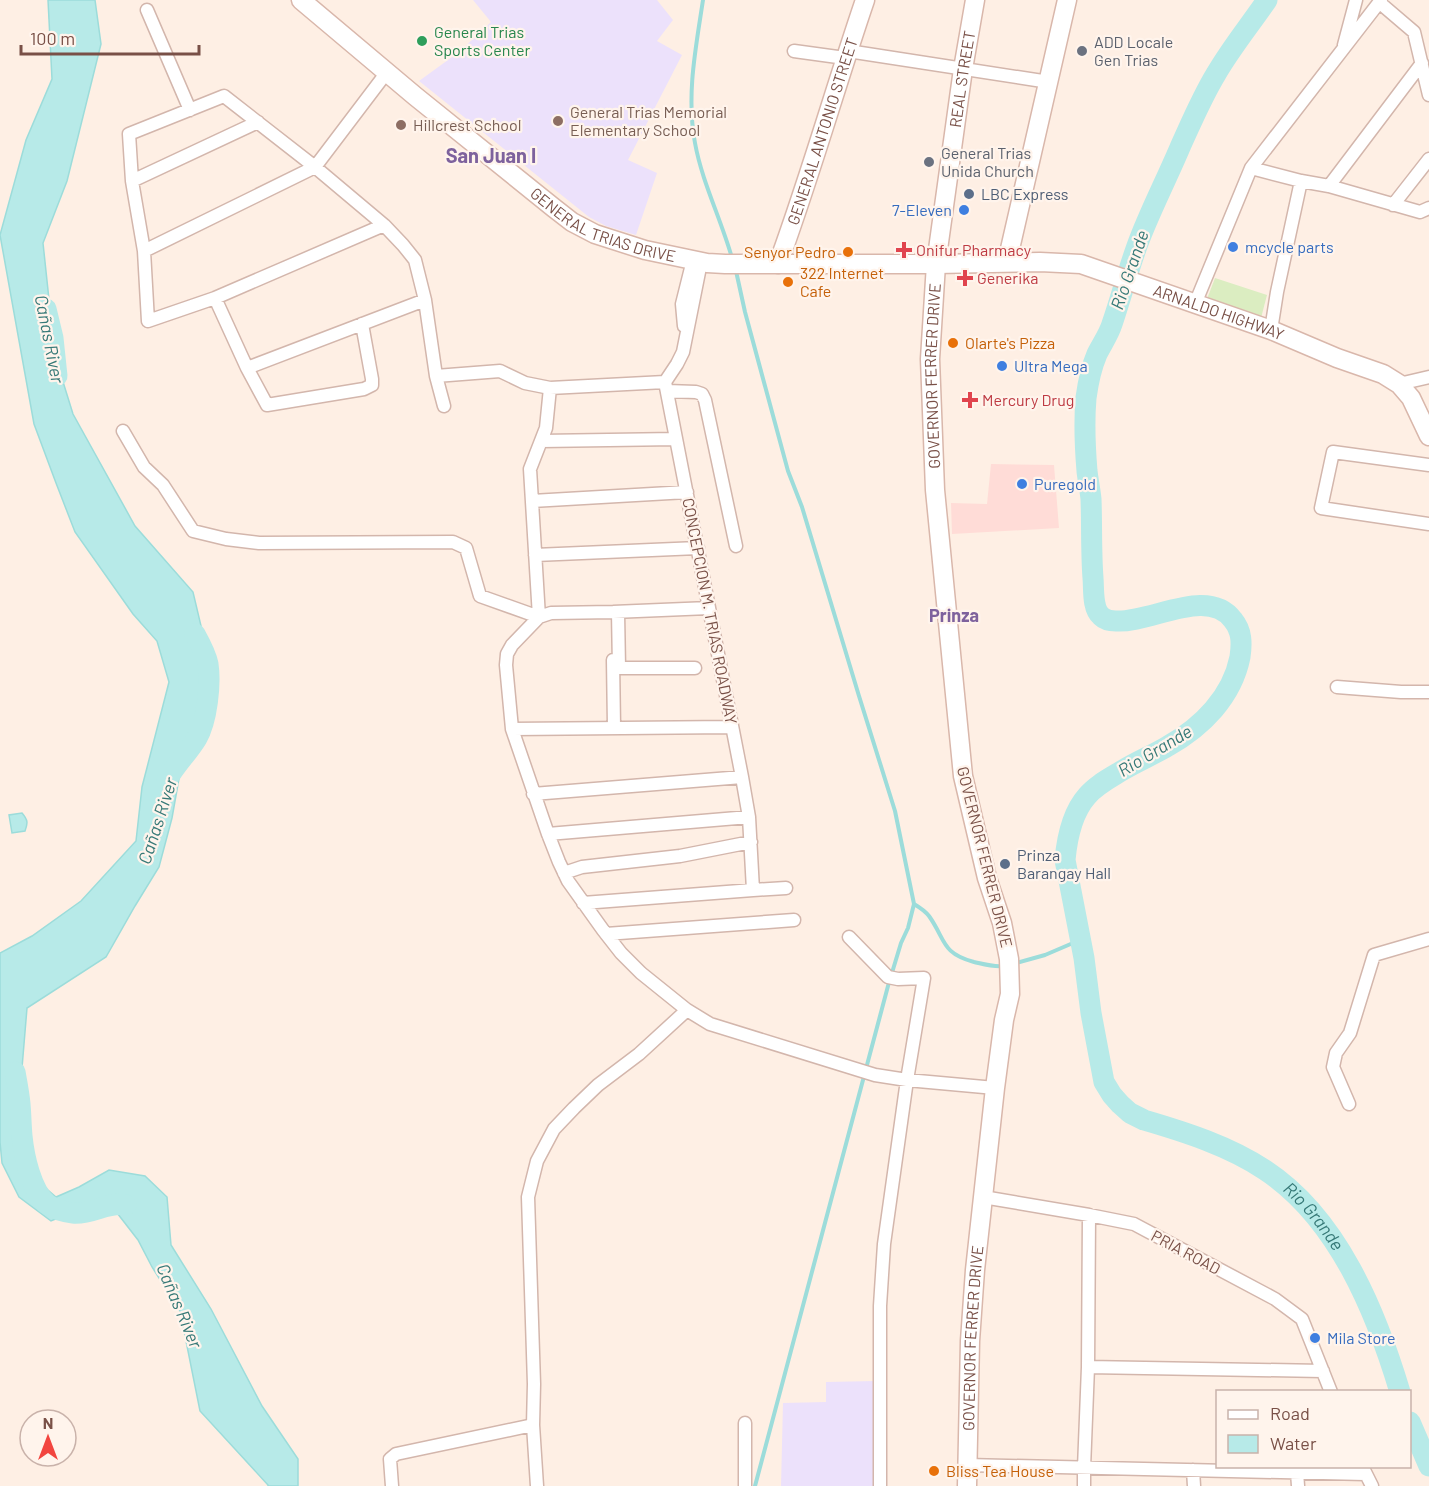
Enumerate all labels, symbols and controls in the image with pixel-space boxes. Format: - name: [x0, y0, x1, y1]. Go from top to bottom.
- scale bar: [21, 18, 200, 56]
- place label: General Trias Sports Center: [434, 22, 531, 59]
- text: 100 m: [30, 27, 75, 49]
- street label: REAL STREET: [945, 29, 979, 129]
- place label: ADD Locale Gen Trias: [1094, 32, 1173, 69]
- marker: General Trias Sports Center: [415, 34, 429, 48]
- street label: GENERAL ANTONIO STREET: [783, 35, 861, 227]
- marker: ADD Locale Gen Trias: [1075, 44, 1089, 58]
- place label: General Trias Memorial Elementary School: [570, 102, 727, 139]
- marker: General Trias Memorial Elementary School: [551, 114, 565, 128]
- place label: Hillcrest School: [413, 115, 521, 134]
- marker: Hillcrest School: [394, 118, 408, 132]
- district label: San Juan I: [446, 143, 536, 167]
- place label: General Trias Unida Church: [941, 143, 1034, 180]
- marker: General Trias Unida Church: [922, 155, 936, 169]
- street label: GENERAL TRIAS DRIVE: [527, 183, 677, 265]
- place label: LBC Express: [981, 184, 1068, 203]
- marker: LBC Express: [962, 187, 976, 201]
- place label: 7-Eleven: [892, 200, 952, 219]
- marker: 7-Eleven: [957, 203, 971, 217]
- water label: Rio Grande: [1105, 227, 1153, 312]
- place label: mcycle parts: [1245, 237, 1334, 256]
- place label: Onifur Pharmacy: [916, 240, 1032, 259]
- marker: mcycle parts: [1226, 240, 1240, 254]
- place label: Senyor Pedro: [744, 242, 836, 261]
- marker: Onifur Pharmacy: [897, 243, 911, 257]
- marker: Senyor Pedro: [841, 245, 855, 259]
- place label: 322 Internet Cafe: [800, 263, 884, 300]
- place label: Generika: [977, 268, 1038, 287]
- marker: Generika: [958, 271, 972, 285]
- marker: 322 Internet Cafe: [781, 275, 795, 289]
- street label: ARNALDO HIGHWAY: [1151, 280, 1287, 343]
- street label: GOVERNOR FERRER DRIVE: [920, 283, 944, 469]
- water label: Cañas River: [31, 293, 69, 386]
- place label: Olarte's Pizza: [965, 333, 1055, 352]
- marker: Olarte's Pizza: [946, 336, 960, 350]
- place label: Ultra Mega: [1014, 356, 1088, 375]
- marker: Ultra Mega: [995, 359, 1009, 373]
- place label: Mercury Drug: [982, 390, 1074, 409]
- marker: Mercury Drug: [963, 393, 977, 407]
- place label: Puregold: [1034, 474, 1096, 493]
- marker: Puregold: [1015, 477, 1029, 491]
- street label: CONCEPCION M. TRIAS ROADWAY: [679, 496, 742, 726]
- district label: Prinza: [929, 604, 979, 626]
- water label: Rio Grande: [1113, 719, 1196, 781]
- street label: GOVERNOR FERRER DRIVE: [954, 764, 1017, 949]
- water label: Cañas River: [133, 774, 182, 867]
- place label: Prinza Barangay Hall: [1017, 845, 1111, 882]
- marker: Prinza Barangay Hall: [998, 857, 1012, 871]
- water label: Rio Grande: [1279, 1177, 1349, 1254]
- street label: PRIA ROAD: [1148, 1225, 1224, 1278]
- street label: GOVERNOR FERRER DRIVE: [958, 1244, 987, 1431]
- water label: Cañas River: [152, 1260, 208, 1352]
- place label: Mila Store: [1327, 1328, 1396, 1347]
- marker: Mila Store: [1308, 1331, 1322, 1345]
- legend: [1216, 1390, 1411, 1468]
- text: Road: [1270, 1402, 1310, 1424]
- north arrow: [18, 1408, 78, 1468]
- text: N: [43, 1413, 53, 1432]
- text: Water: [1270, 1432, 1317, 1454]
- place label: Bliss Tea House: [946, 1461, 1054, 1480]
- marker: Bliss Tea House: [927, 1464, 941, 1478]

